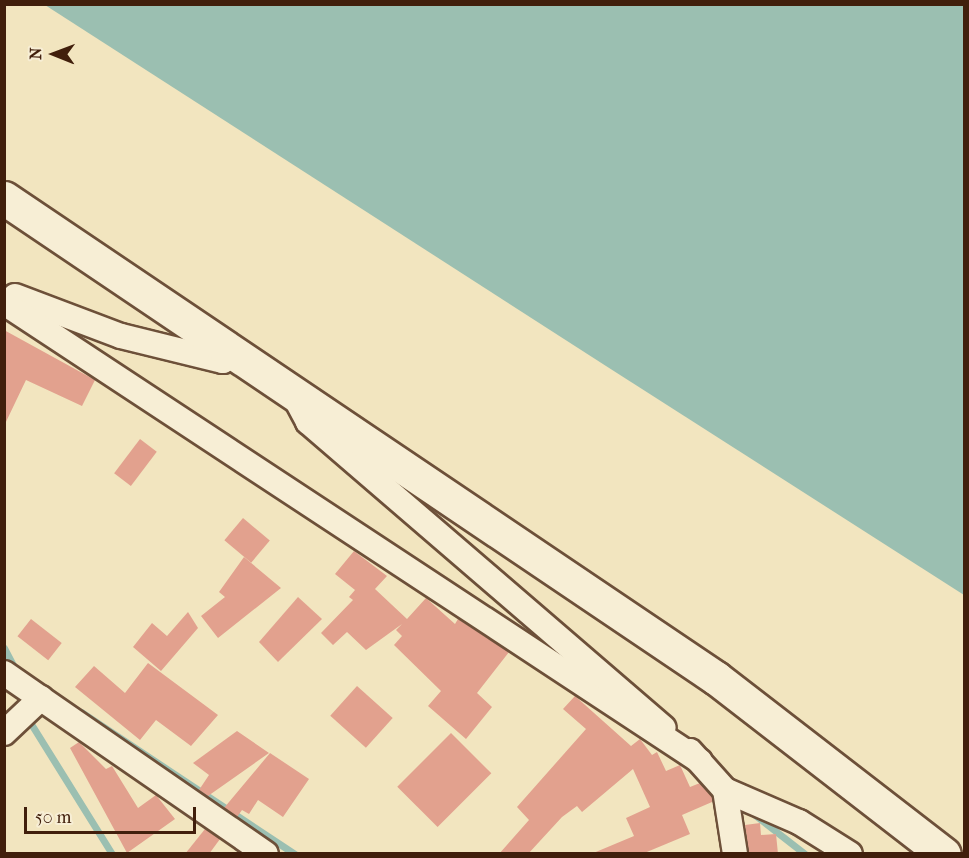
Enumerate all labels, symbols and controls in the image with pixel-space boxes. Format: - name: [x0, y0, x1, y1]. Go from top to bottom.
- north arrow: [24, 24, 84, 84]
- text: N: [26, 47, 45, 60]
- scale bar: [27, 795, 200, 833]
- text: 50 m: [35, 807, 71, 828]

